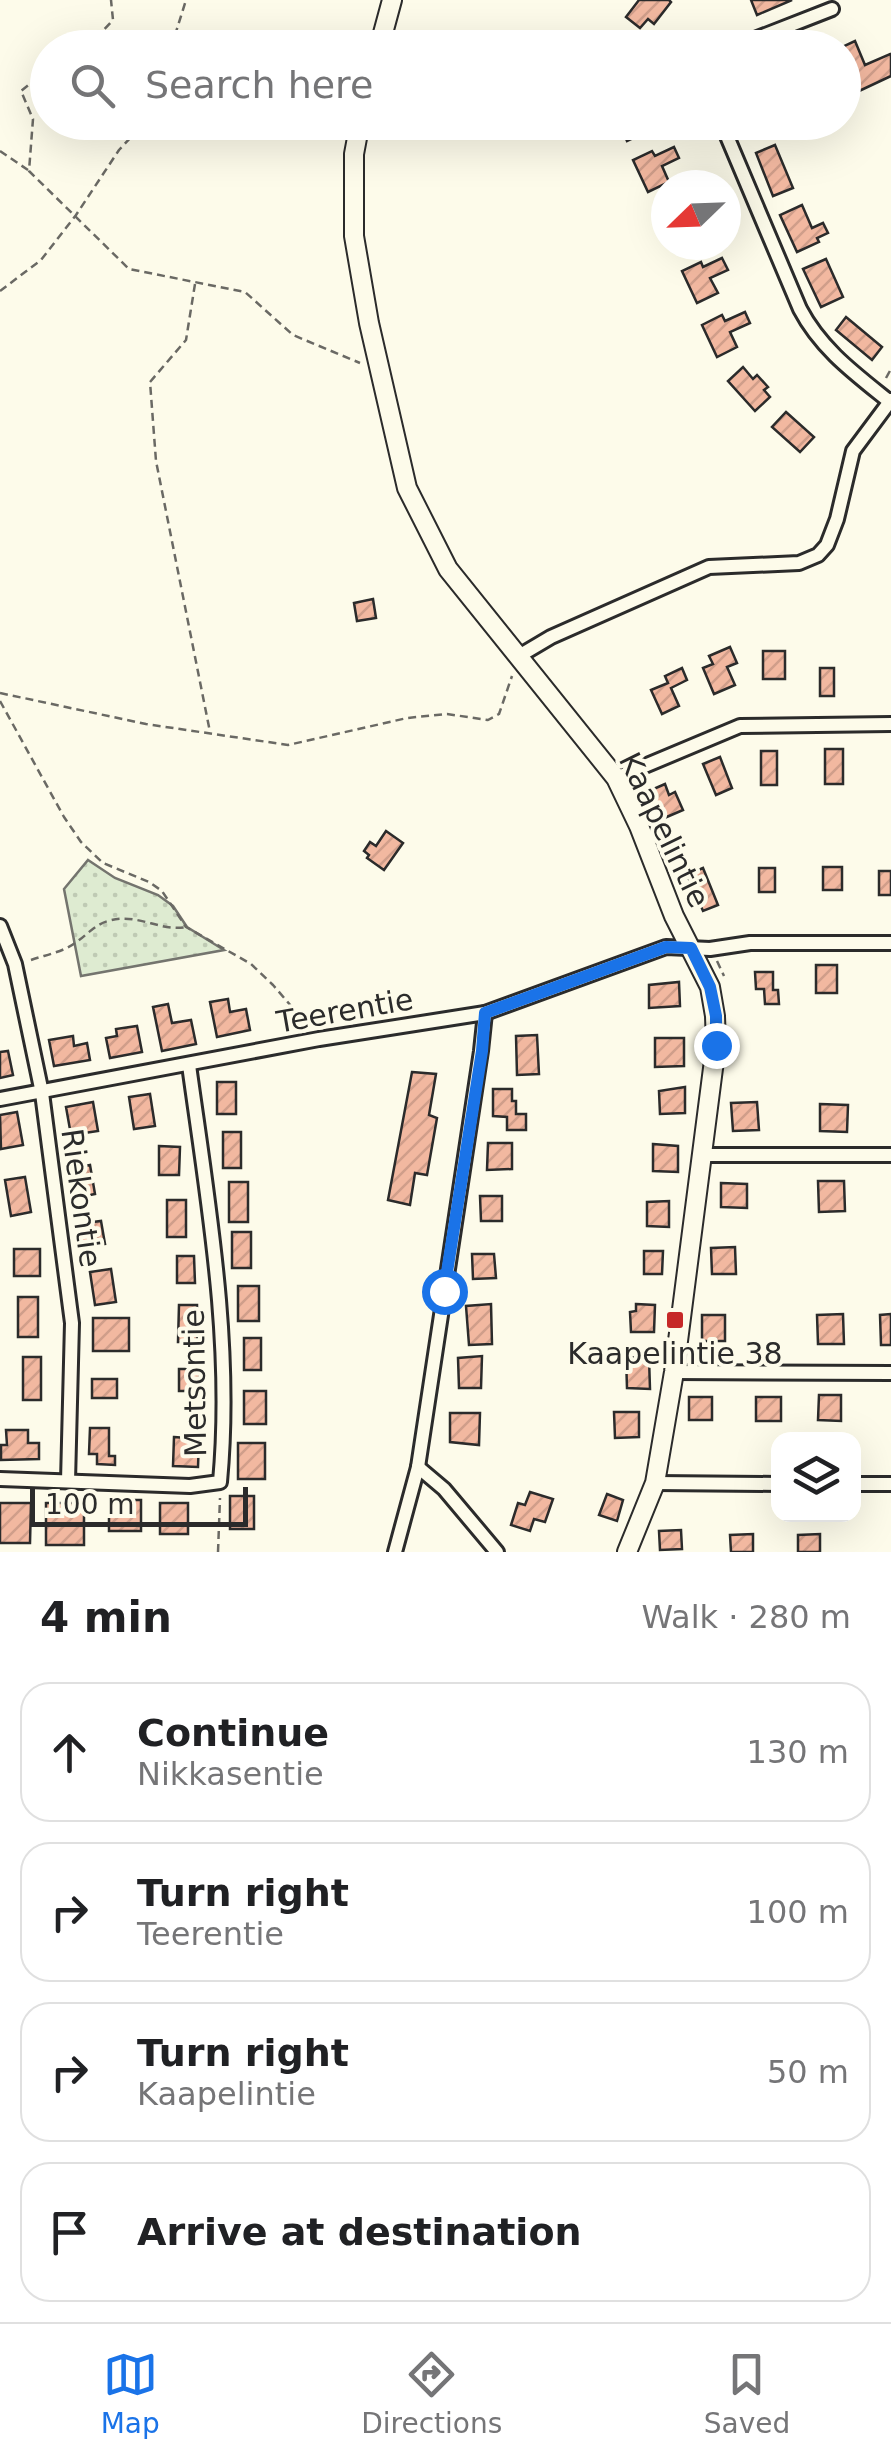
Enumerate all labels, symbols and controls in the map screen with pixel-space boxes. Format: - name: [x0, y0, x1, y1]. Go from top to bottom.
- search box: [30, 30, 861, 140]
- icon: search: [65, 58, 120, 113]
- text: Search here: [145, 63, 373, 107]
- north arrow: [651, 170, 741, 260]
- street label: Kaapelintie: [612, 747, 717, 913]
- street label: Teerentie: [273, 981, 416, 1040]
- route end: [694, 1023, 740, 1069]
- street label: Riekontie: [54, 1126, 109, 1270]
- route start: [422, 1269, 468, 1315]
- street label: Metsontie: [176, 1309, 213, 1457]
- marker: Kaapelintie 38: [664, 1309, 686, 1331]
- place label: Kaapelintie 38: [567, 1336, 783, 1371]
- map controls: [771, 1432, 861, 1522]
- button: layers: [771, 1432, 861, 1522]
- scale bar: [30, 1482, 248, 1526]
- text: 100 m: [45, 1488, 135, 1521]
- text: 4 min: [40, 1593, 172, 1642]
- text: Walk · 280 m: [641, 1598, 851, 1636]
- text: Continue: [137, 1711, 329, 1755]
- icon: ahead: [42, 1725, 97, 1780]
- text: 130 m: [747, 1733, 849, 1771]
- text: Nikkasentie: [137, 1755, 324, 1793]
- text: Turn right: [137, 1871, 349, 1915]
- icon: right: [42, 1885, 97, 1940]
- text: 100 m: [747, 1893, 849, 1931]
- text: Teerentie: [137, 1915, 284, 1953]
- text: Turn right: [137, 2031, 349, 2075]
- icon: right: [42, 2045, 97, 2100]
- text: 50 m: [767, 2053, 849, 2091]
- text: Kaapelintie: [137, 2075, 316, 2113]
- icon: arrive: [42, 2205, 97, 2260]
- text: Arrive at destination: [137, 2210, 582, 2254]
- tab: Map: [101, 2347, 160, 2440]
- tab: Directions: [361, 2347, 502, 2440]
- tab: Saved: [704, 2347, 790, 2440]

